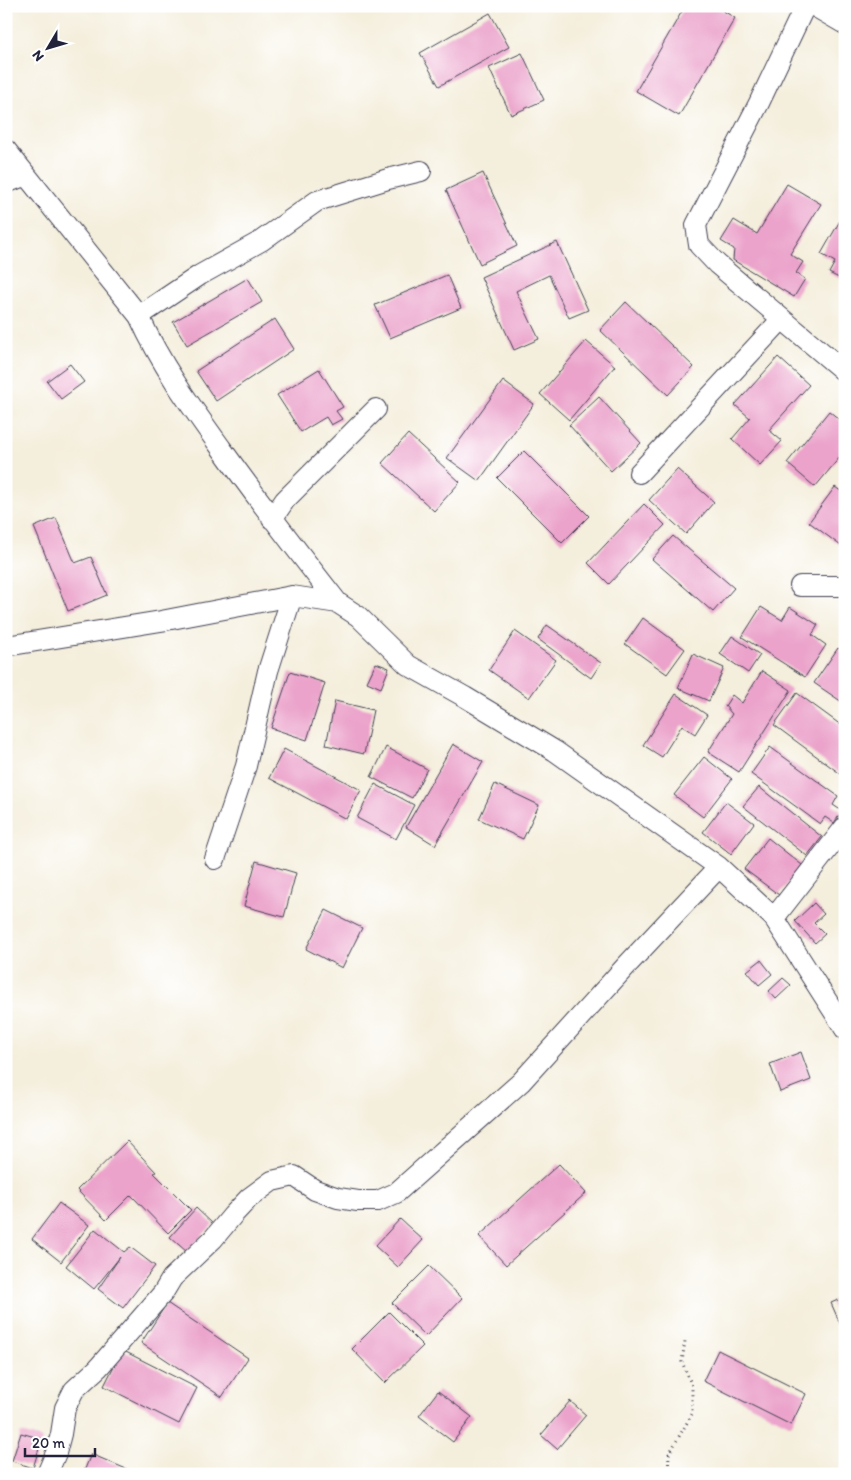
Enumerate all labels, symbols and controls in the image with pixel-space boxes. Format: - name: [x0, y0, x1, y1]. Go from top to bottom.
- north arrow: [22, 22, 72, 72]
- text: N: [29, 47, 48, 65]
- scale bar: [25, 1425, 95, 1457]
- text: 20 m: [32, 1434, 66, 1452]

